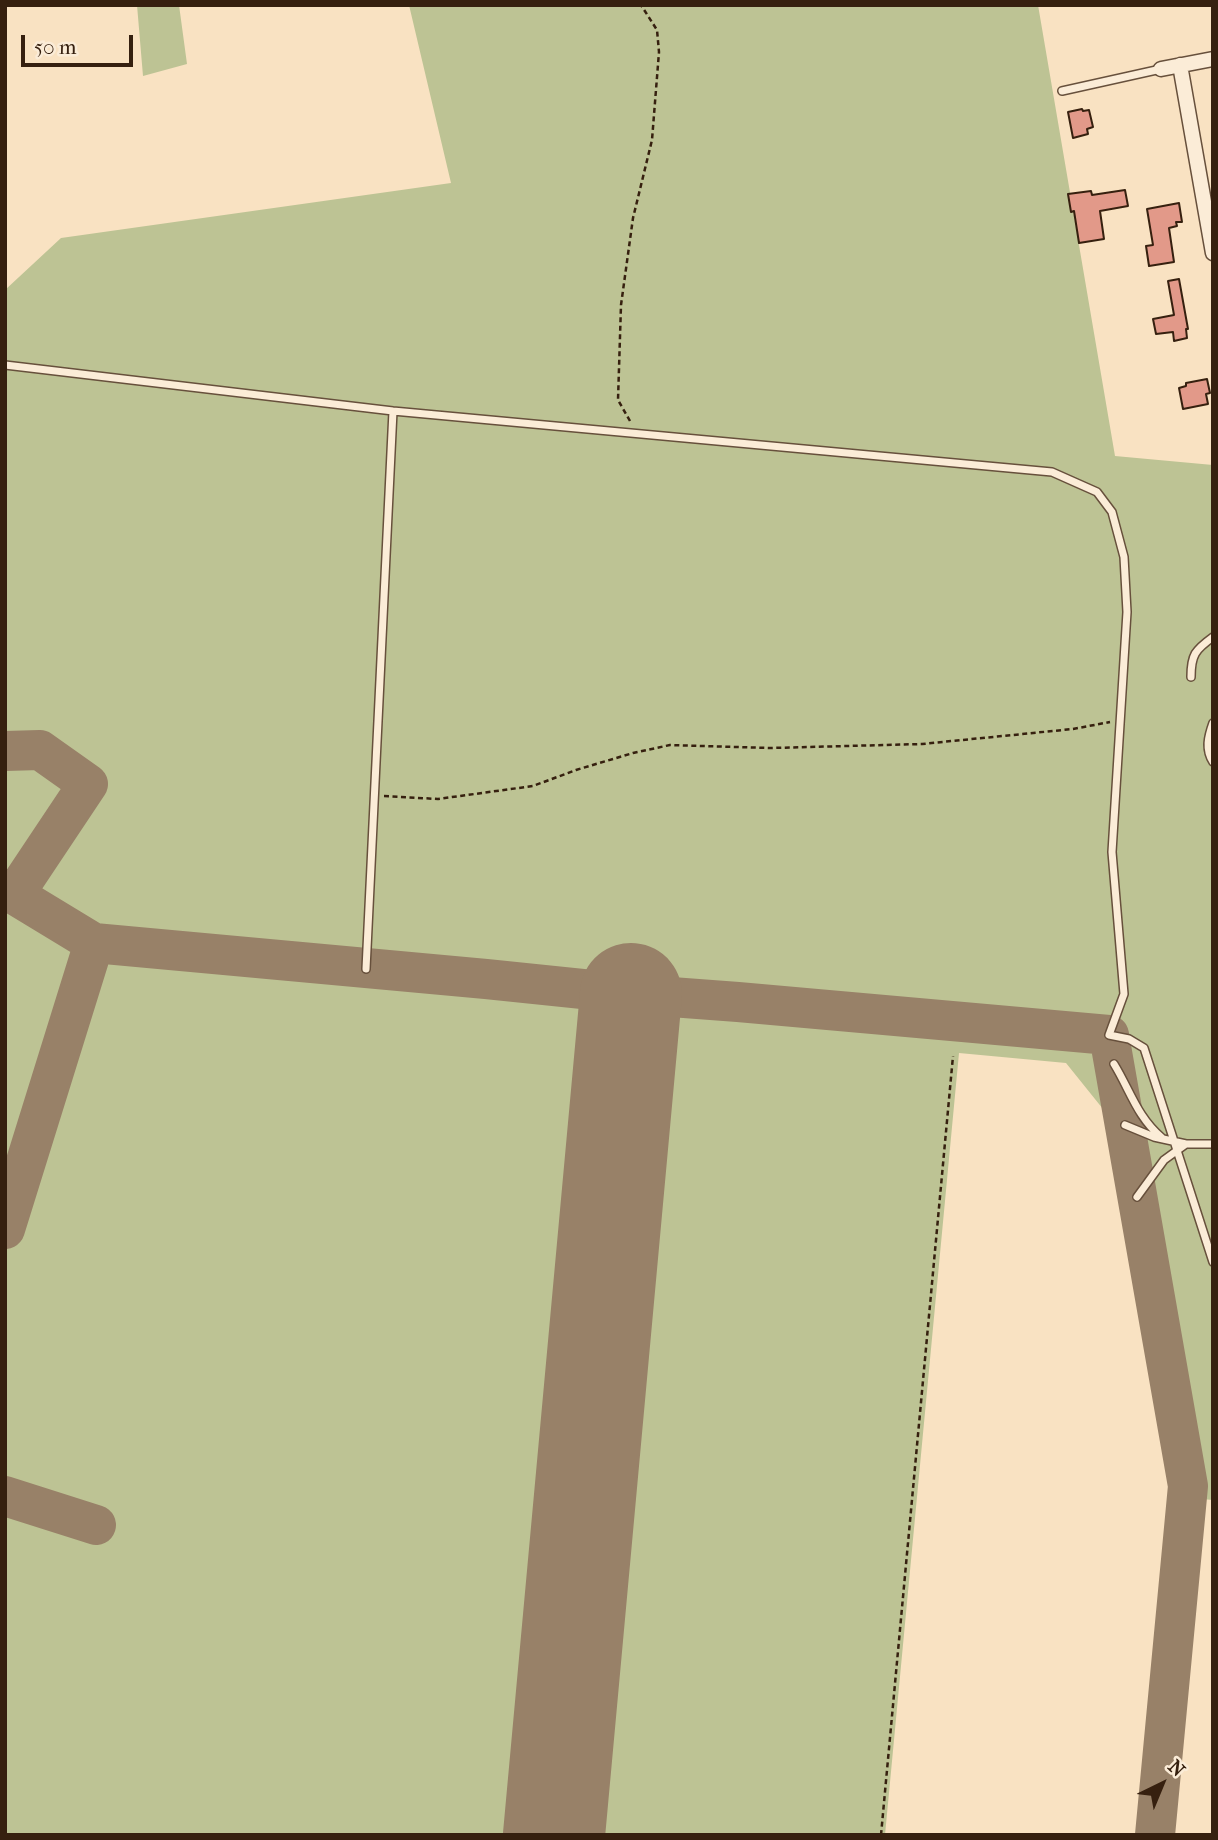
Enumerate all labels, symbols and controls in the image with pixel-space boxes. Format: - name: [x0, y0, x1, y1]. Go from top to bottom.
- scale bar: [24, 21, 136, 65]
- text: 50 m: [34, 35, 77, 59]
- north arrow: [1127, 1749, 1197, 1819]
- text: N: [1164, 1756, 1189, 1782]

